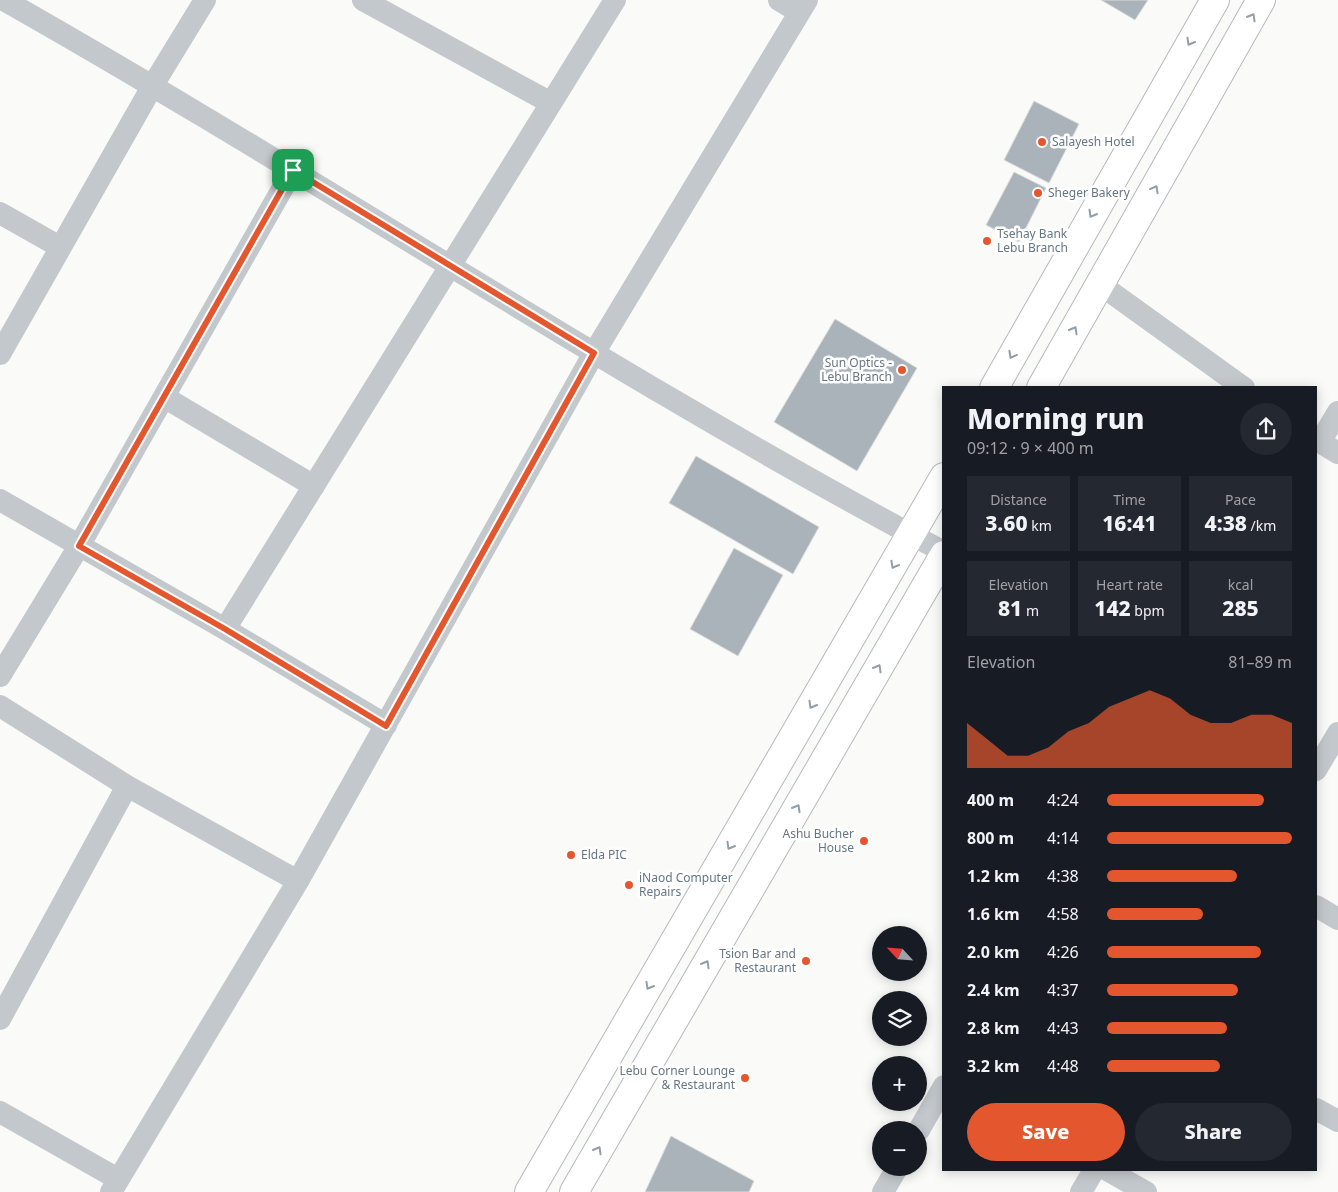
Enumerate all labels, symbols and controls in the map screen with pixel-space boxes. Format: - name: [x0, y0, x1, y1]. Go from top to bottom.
- one-way arrow: [1245, 13, 1255, 22]
- one-way arrow: [1187, 37, 1197, 46]
- place label: Salayesh Hotel: [1052, 133, 1135, 150]
- marker: Salayesh Hotel: [1036, 136, 1048, 148]
- pin: [272, 149, 314, 191]
- icon: arrive: [279, 156, 307, 184]
- place label: Sheger Bakery: [1048, 184, 1131, 201]
- one-way arrow: [1148, 185, 1158, 194]
- marker: Sheger Bakery: [1032, 187, 1044, 199]
- one-way arrow: [1089, 208, 1099, 217]
- place label: Tsehay Bank Lebu Branch: [997, 225, 1068, 256]
- marker: Tsehay Bank Lebu Branch: [981, 235, 993, 247]
- one-way arrow: [1068, 327, 1078, 336]
- one-way arrow: [1009, 350, 1019, 359]
- place label: Sun Optics - Lebu Branch: [821, 354, 892, 385]
- marker: Sun Optics - Lebu Branch: [896, 364, 908, 376]
- text: Morning run: [967, 399, 1145, 437]
- button: share: [1240, 403, 1292, 455]
- text: 09:12 · 9 × 400 m: [967, 437, 1094, 459]
- text: Distance: [990, 490, 1047, 509]
- text: Time: [1113, 490, 1146, 509]
- text: Pace: [1225, 490, 1256, 509]
- text: 3.60: [985, 509, 1028, 537]
- text: 16:41: [1102, 509, 1157, 537]
- text: 4:38: [1205, 509, 1247, 537]
- text: km: [1028, 516, 1052, 535]
- text: /km: [1247, 516, 1276, 535]
- one-way arrow: [890, 559, 900, 568]
- text: Elevation: [989, 575, 1048, 594]
- text: Heart rate: [1096, 575, 1163, 594]
- text: kcal: [1228, 575, 1253, 594]
- text: 81: [998, 594, 1022, 622]
- text: 142: [1094, 594, 1131, 622]
- text: 285: [1222, 594, 1259, 622]
- text: m: [1022, 601, 1039, 620]
- text: bpm: [1131, 601, 1165, 620]
- text: Elevation: [967, 651, 1035, 673]
- text: 81–89 m: [1228, 651, 1292, 673]
- one-way arrow: [872, 664, 882, 673]
- one-way arrow: [808, 700, 818, 709]
- text: 400 m: [967, 789, 1014, 811]
- text: 4:24: [1047, 789, 1079, 811]
- one-way arrow: [790, 805, 800, 814]
- place label: Ashu Bucher House: [783, 825, 854, 856]
- text: 800 m: [967, 827, 1014, 849]
- text: 4:14: [1047, 827, 1079, 849]
- marker: Ashu Bucher House: [858, 835, 870, 847]
- one-way arrow: [727, 840, 737, 849]
- place label: Elda PIC: [581, 846, 627, 863]
- marker: Elda PIC: [565, 849, 577, 861]
- text: 1.2 km: [967, 865, 1019, 887]
- text: 4:38: [1047, 865, 1079, 887]
- place label: iNaod Computer Repairs: [639, 869, 733, 900]
- marker: iNaod Computer Repairs: [623, 879, 635, 891]
- text: 1.6 km: [967, 903, 1019, 925]
- text: 4:58: [1047, 903, 1079, 925]
- north arrow: [872, 926, 928, 981]
- map controls: [872, 926, 927, 1176]
- text: 2.0 km: [967, 941, 1019, 963]
- text: 4:26: [1047, 941, 1079, 963]
- place label: Tsion Bar and Restaurant: [719, 945, 797, 976]
- marker: Tsion Bar and Restaurant: [800, 955, 812, 967]
- one-way arrow: [700, 960, 710, 969]
- text: 2.4 km: [967, 979, 1019, 1001]
- text: 4:37: [1047, 979, 1079, 1001]
- one-way arrow: [645, 981, 655, 990]
- button: layers: [872, 991, 927, 1046]
- text: 2.8 km: [967, 1017, 1019, 1039]
- text: 4:43: [1047, 1017, 1079, 1039]
- text: 3.2 km: [967, 1055, 1019, 1077]
- text: 4:48: [1047, 1055, 1079, 1077]
- button: +: [872, 1056, 927, 1111]
- place label: Lebu Corner Lounge & Restaurant: [619, 1062, 736, 1093]
- marker: Lebu Corner Lounge & Restaurant: [739, 1072, 751, 1084]
- button: Save: [967, 1103, 1125, 1161]
- button: Share: [1135, 1103, 1292, 1161]
- button: −: [872, 1121, 927, 1176]
- one-way arrow: [592, 1146, 602, 1155]

